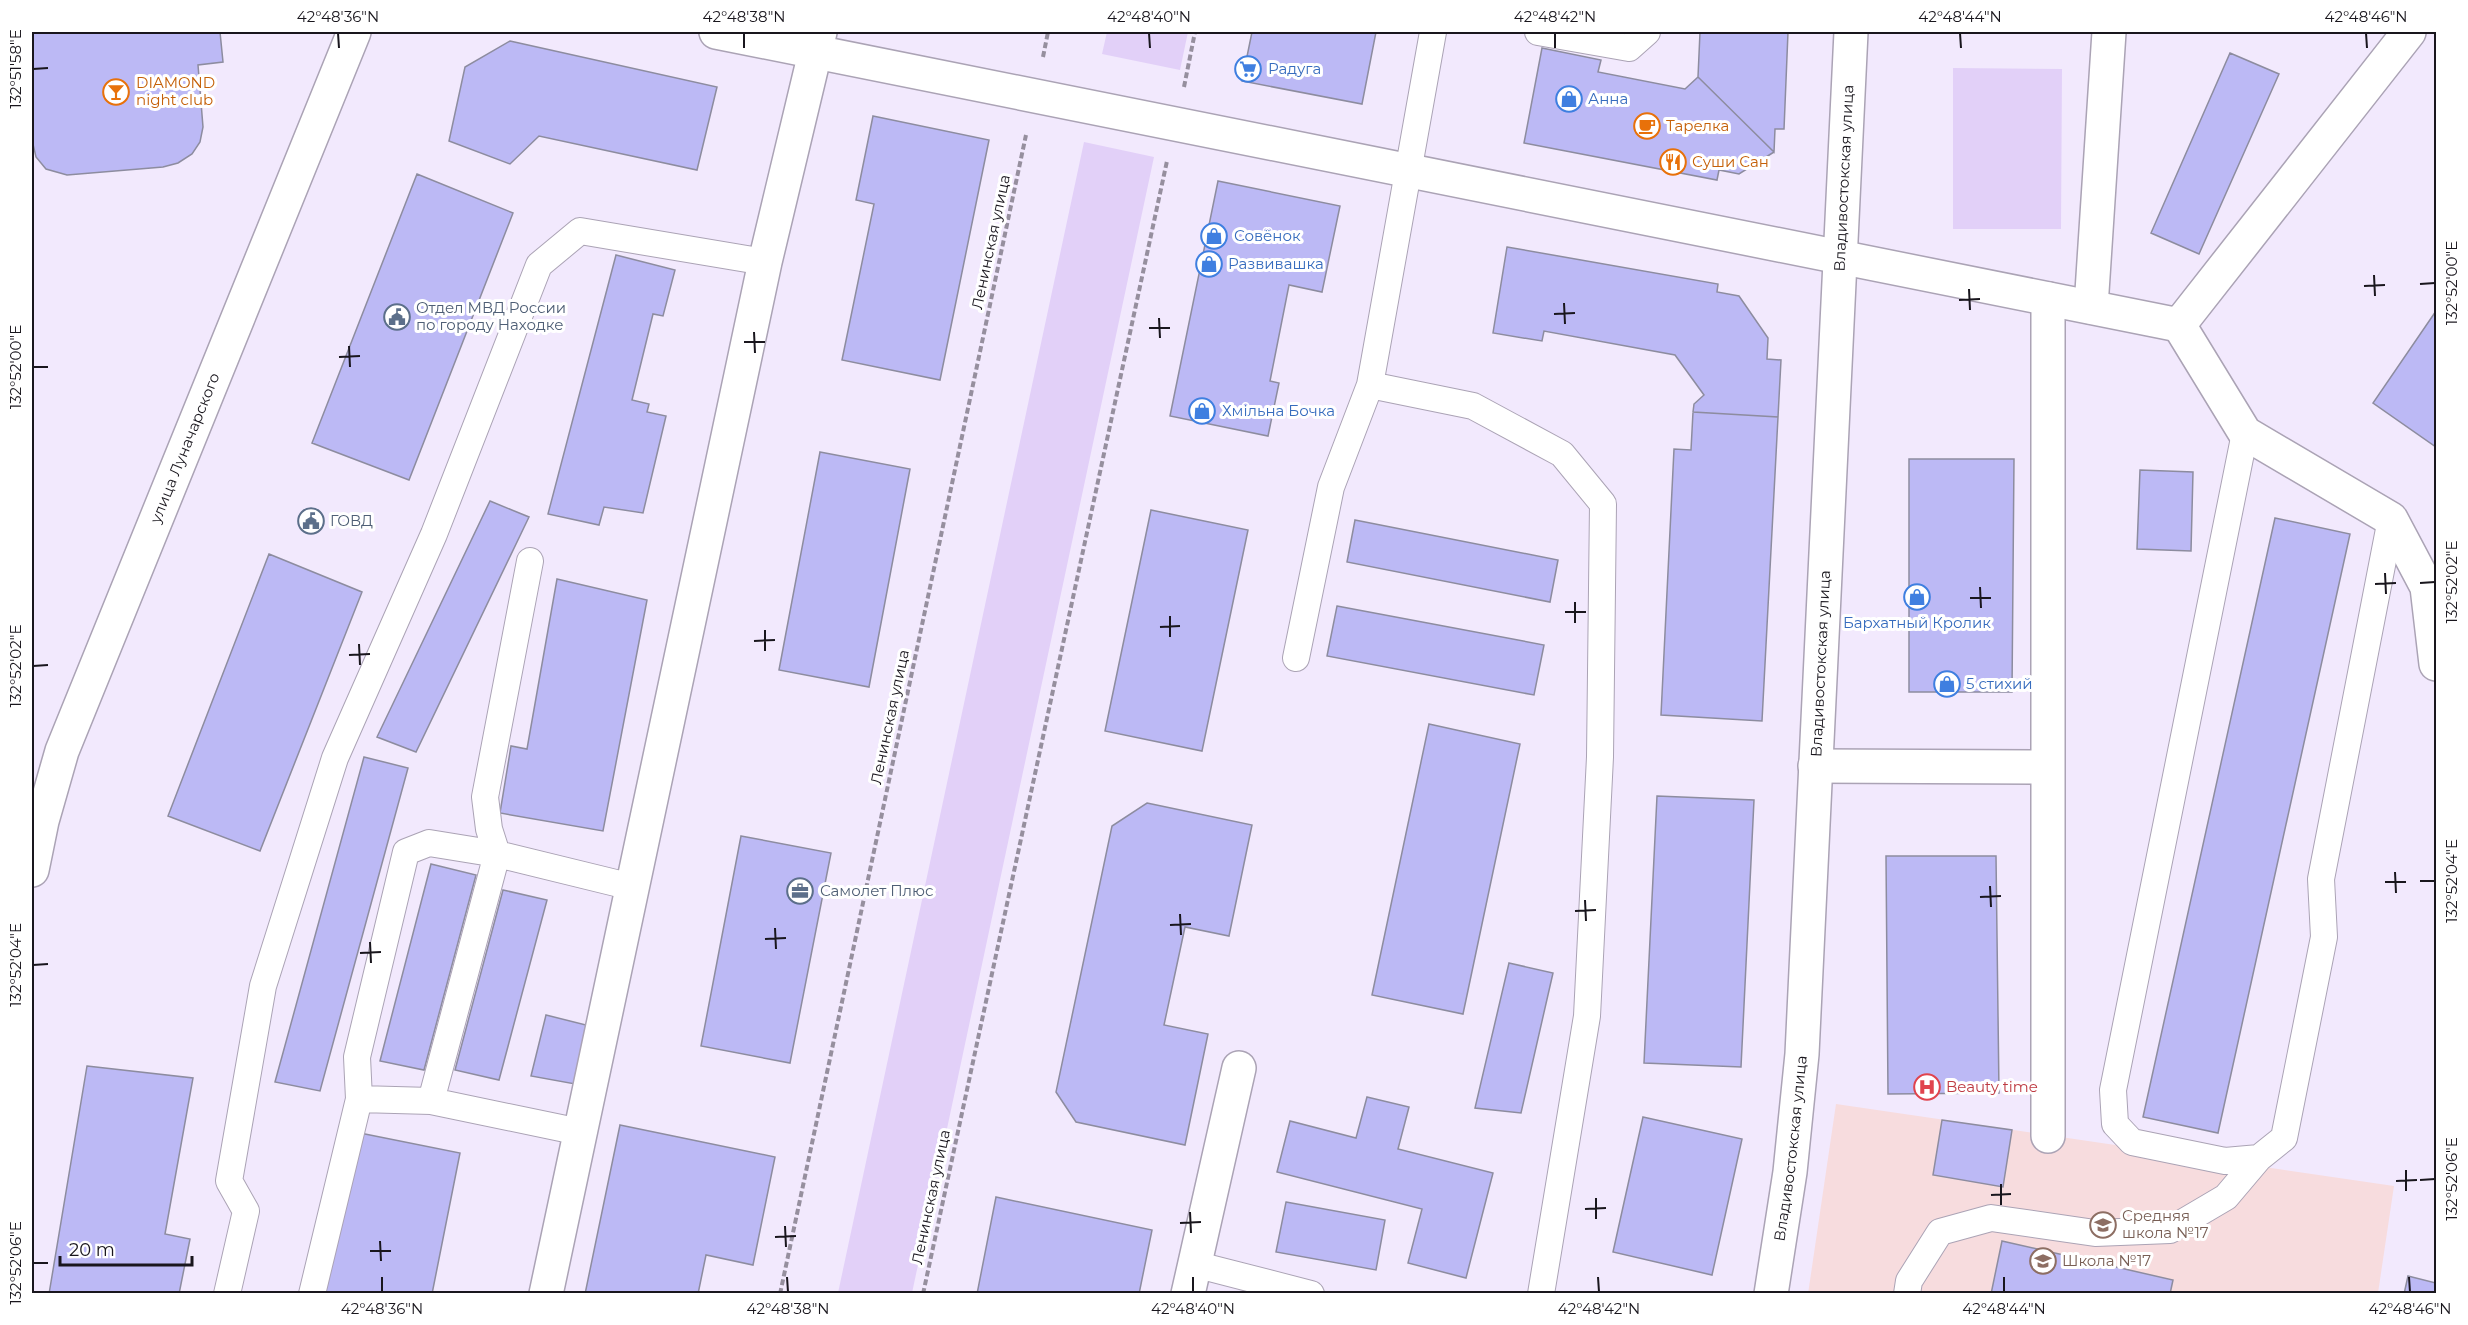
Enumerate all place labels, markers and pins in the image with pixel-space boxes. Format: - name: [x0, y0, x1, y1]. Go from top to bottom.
- supermarket icon: Радуга: [1233, 54, 1263, 84]
- place label: Радуга: [1268, 59, 1321, 78]
- place label: DIAMOND night club: [136, 73, 215, 109]
- bar icon: DIAMOND night club: [101, 77, 131, 107]
- shop icon: Анна: [1554, 84, 1584, 114]
- place label: Анна: [1588, 89, 1628, 108]
- cafe icon: Тарелка: [1632, 111, 1662, 141]
- place label: Тарелка: [1666, 116, 1729, 135]
- restaurant icon: Суши Сан: [1658, 147, 1688, 177]
- place label: Суши Сан: [1692, 152, 1769, 171]
- shop icon: Совёнок: [1199, 221, 1229, 251]
- place label: Совёнок: [1234, 226, 1301, 245]
- shop icon: Развивашка: [1194, 249, 1224, 279]
- place label: Развивашка: [1228, 254, 1324, 273]
- place label: Отдел МВД России по городу Находке: [416, 298, 566, 334]
- public building icon: Отдел МВД России по городу Находке: [382, 302, 412, 332]
- shop icon: Хмільна Бочка: [1187, 396, 1217, 426]
- place label: Хмільна Бочка: [1222, 401, 1335, 420]
- public building icon: ГОВД: [296, 506, 326, 536]
- place label: ГОВД: [330, 511, 373, 530]
- shop icon: Бархатный Кролик: [1902, 582, 1932, 612]
- place label: Бархатный Кролик: [1843, 613, 1991, 632]
- shop icon: 5 стихий: [1932, 669, 1962, 699]
- place label: 5 стихий: [1966, 674, 2033, 693]
- office icon: Самолет Плюс: [785, 876, 815, 906]
- place label: Самолет Плюс: [820, 881, 933, 900]
- hospital icon: Beauty time: [1912, 1072, 1942, 1102]
- place label: Beauty time: [1946, 1077, 2038, 1096]
- place label: Средняя школа №17: [2122, 1206, 2209, 1242]
- school or university icon: Средняя школа №17: [2088, 1210, 2118, 1240]
- school or university icon: Школа №17: [2028, 1246, 2058, 1276]
- place label: Школа №17: [2062, 1251, 2151, 1270]

